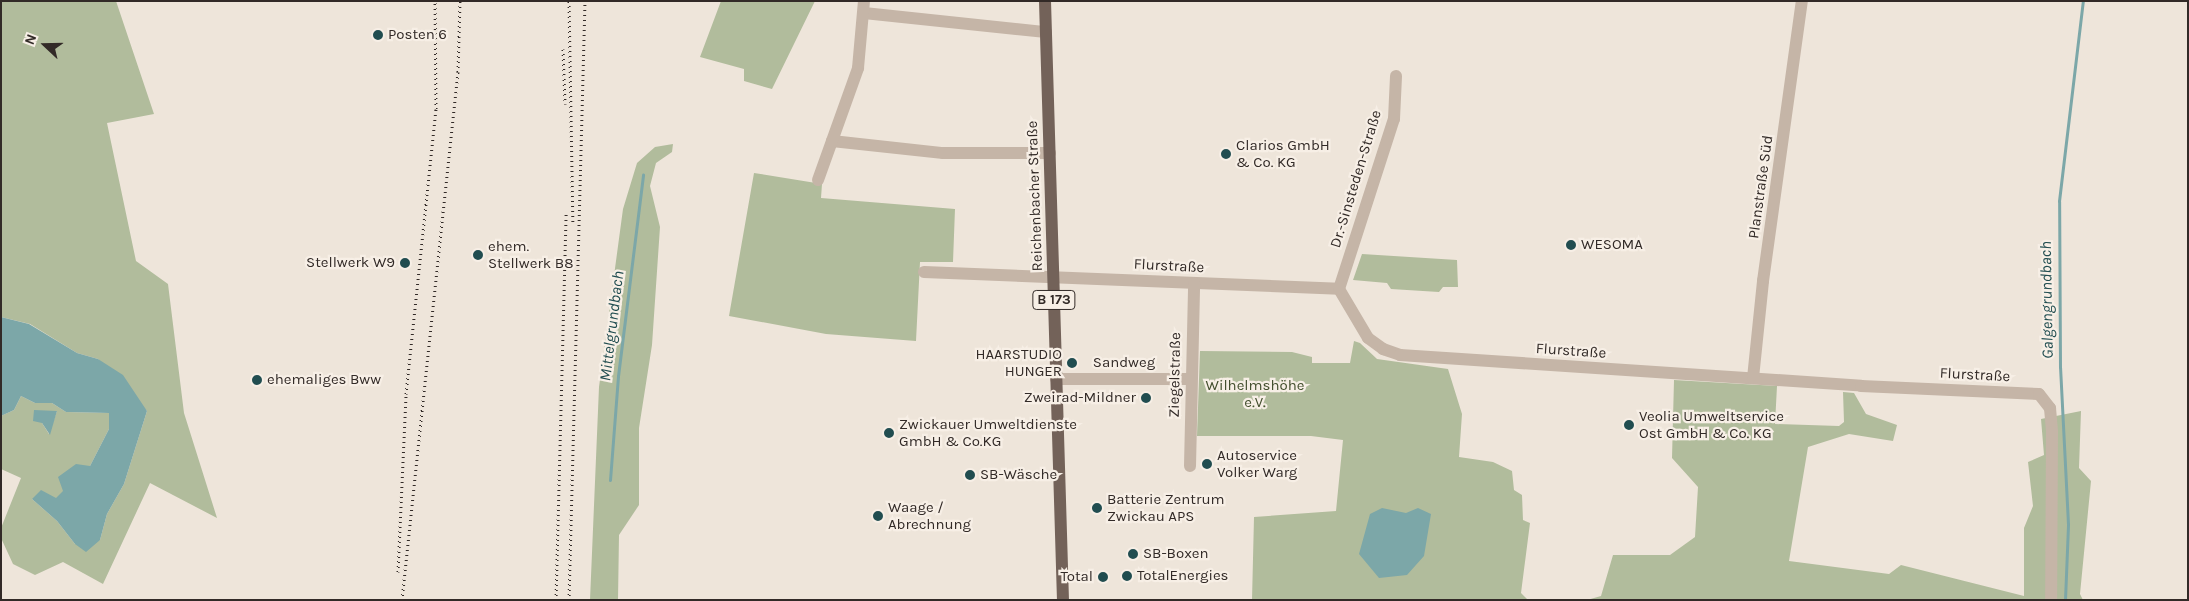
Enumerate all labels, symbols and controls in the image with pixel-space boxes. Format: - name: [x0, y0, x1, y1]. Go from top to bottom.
- north arrow: [20, 20, 70, 70]
- place label: Posten 6: [388, 26, 447, 44]
- marker: Posten 6: [372, 29, 384, 41]
- text: N: [21, 32, 40, 47]
- street label: Dr.-Sinsteden-Straße: [1326, 108, 1386, 250]
- street label: Reichenbacher Straße: [1023, 120, 1047, 272]
- street label: Planstraße Süd: [1745, 134, 1777, 240]
- place label: Clarios GmbH & Co. KG: [1236, 136, 1330, 171]
- marker: Clarios GmbH & Co. KG: [1220, 148, 1232, 160]
- place label: WESOMA: [1581, 236, 1643, 254]
- place label: ehem. Stellwerk B8: [488, 237, 573, 272]
- marker: WESOMA: [1565, 239, 1577, 251]
- water label: Galgengrundbach: [2036, 241, 2058, 359]
- marker: ehem. Stellwerk B8: [472, 249, 484, 261]
- place label: Stellwerk W9: [306, 254, 395, 272]
- street label: Flurstraße: [1133, 255, 1205, 277]
- marker: Stellwerk W9: [399, 257, 411, 269]
- water label: Mittelgrundbach: [596, 270, 628, 382]
- road number: B 173: [1032, 288, 1076, 312]
- street label: Ziegelstraße: [1165, 332, 1185, 418]
- street label: Flurstraße: [1535, 340, 1607, 362]
- place label: HAARSTUDIO HUNGER: [975, 345, 1062, 380]
- street label: Sandweg: [1093, 354, 1155, 372]
- marker: HAARSTUDIO HUNGER: [1066, 357, 1078, 369]
- street label: Flurstraße: [1939, 364, 2011, 386]
- place label: ehemaliges Bww: [267, 371, 381, 389]
- marker: ehemaliges Bww: [251, 374, 263, 386]
- park label: Wilhelmshöhe e.V.: [1206, 376, 1304, 411]
- place label: Zweirad-Mildner: [1024, 389, 1136, 407]
- marker: Zweirad-Mildner: [1140, 392, 1152, 404]
- place label: Veolia Umweltservice Ost GmbH & Co. KG: [1639, 407, 1784, 442]
- place label: Zwickauer Umweltdienste GmbH & Co.KG: [899, 415, 1077, 450]
- marker: Veolia Umweltservice Ost GmbH & Co. KG: [1623, 419, 1635, 431]
- marker: Zwickauer Umweltdienste GmbH & Co.KG: [883, 427, 895, 439]
- place label: Autoservice Volker Warg: [1217, 446, 1297, 481]
- marker: Autoservice Volker Warg: [1201, 458, 1213, 470]
- place label: SB-Wäsche: [980, 466, 1057, 484]
- marker: SB-Wäsche: [964, 469, 976, 481]
- place label: Batterie Zentrum Zwickau APS: [1107, 490, 1225, 525]
- place label: Waage / Abrechnung: [888, 498, 971, 533]
- marker: Batterie Zentrum Zwickau APS: [1091, 502, 1103, 514]
- marker: Waage / Abrechnung: [872, 510, 884, 522]
- place label: SB-Boxen: [1143, 545, 1209, 563]
- marker: SB-Boxen: [1127, 548, 1139, 560]
- place label: TotalEnergies: [1137, 567, 1229, 585]
- place label: Total: [1060, 568, 1093, 586]
- marker: TotalEnergies: [1121, 570, 1133, 582]
- marker: Total: [1097, 571, 1109, 583]

